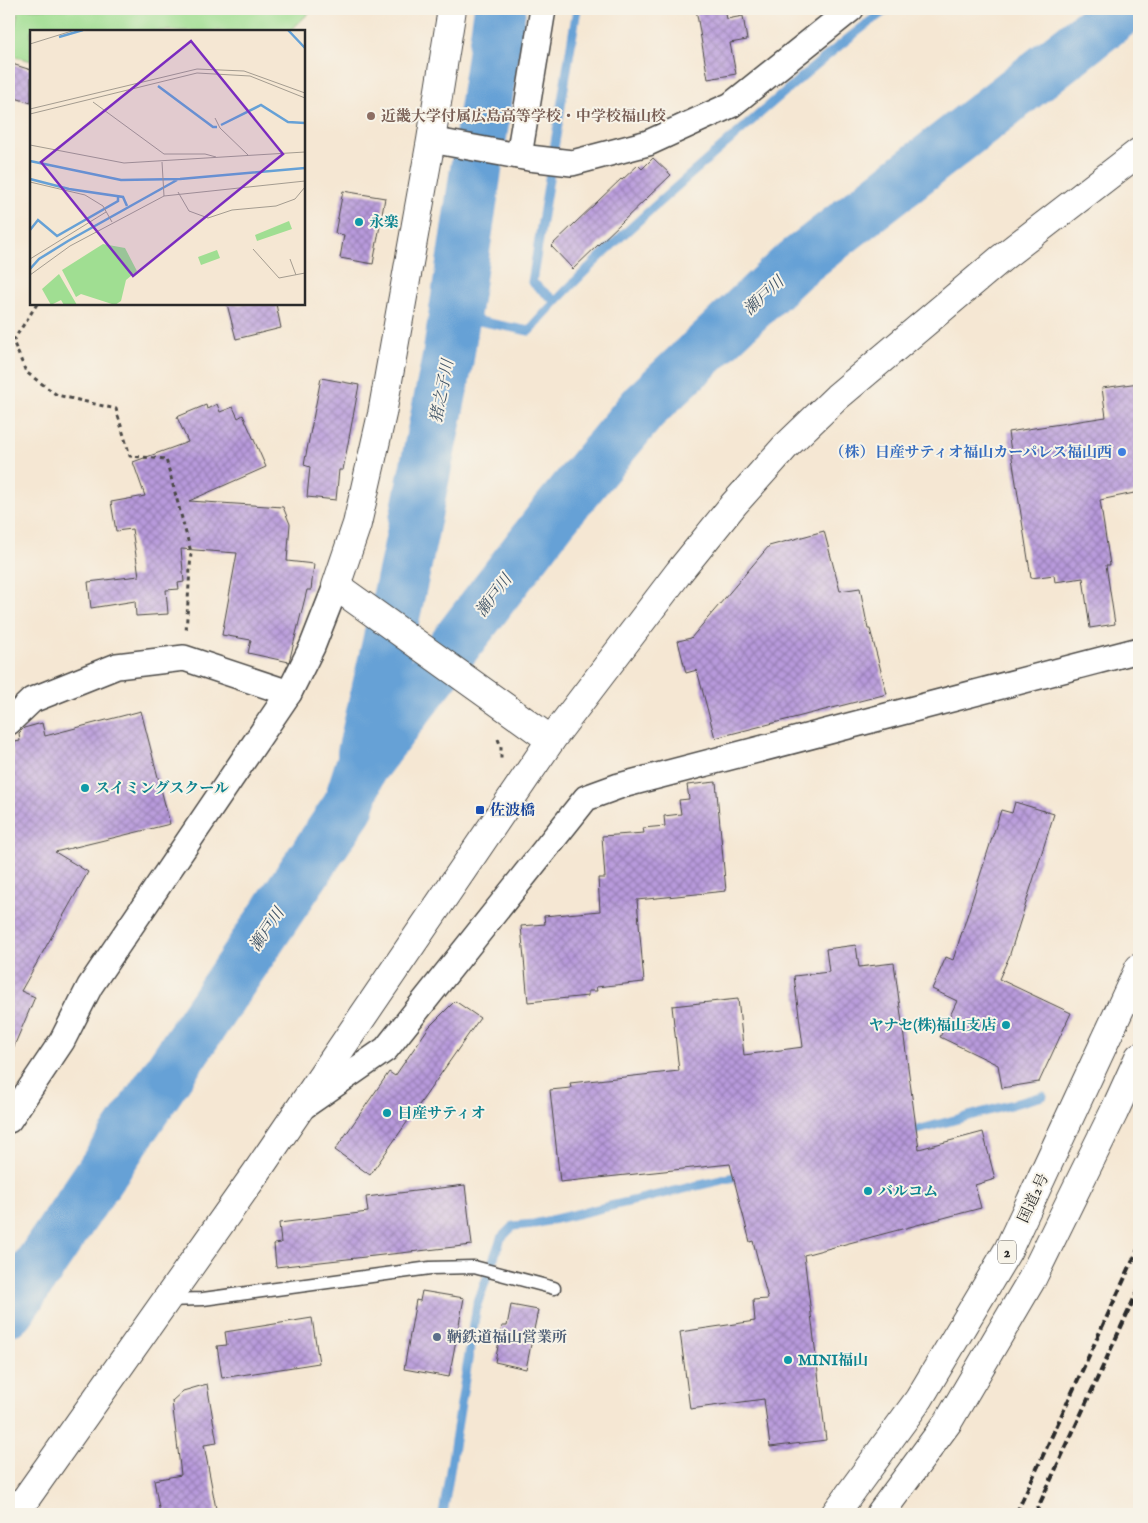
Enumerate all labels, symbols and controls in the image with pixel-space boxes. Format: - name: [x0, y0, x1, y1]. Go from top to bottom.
- inset map: [30, 30, 305, 305]
- place label: 近畿大学付属広島高等学校・中学校福山校: [381, 107, 666, 126]
- marker: 近畿大学付属広島高等学校・中学校福山校: [365, 110, 377, 122]
- place label: 永楽: [369, 213, 399, 232]
- marker: 永楽: [353, 216, 365, 228]
- water label: 瀬戸川: [740, 271, 790, 320]
- water label: 猪之子川: [427, 356, 459, 425]
- place label: （株）日産サティオ福山カーパレス福山西: [829, 443, 1112, 462]
- marker: （株）日産サティオ福山カーパレス福山西: [1116, 446, 1128, 458]
- water label: 瀬戸川: [472, 569, 518, 621]
- place label: スイミングスクール: [95, 779, 229, 798]
- marker: スイミングスクール: [79, 782, 91, 794]
- place label: 佐波橋: [490, 801, 535, 820]
- marker: 佐波橋: [474, 804, 486, 816]
- water label: 瀬戸川: [246, 903, 290, 956]
- place label: ヤナセ(株)福山支店: [869, 1016, 996, 1035]
- marker: ヤナセ(株)福山支店: [1000, 1019, 1012, 1031]
- place label: 日産サティオ: [397, 1104, 486, 1123]
- marker: 日産サティオ: [381, 1107, 393, 1119]
- street label: 国道2号: [1014, 1171, 1053, 1226]
- place label: バルコム: [878, 1182, 938, 1201]
- marker: バルコム: [862, 1185, 874, 1197]
- road number: 2: [998, 1240, 1016, 1264]
- place label: 鞆鉄道福山営業所: [447, 1328, 567, 1347]
- marker: 鞆鉄道福山営業所: [431, 1331, 443, 1343]
- place label: MINI福山: [798, 1351, 868, 1370]
- marker: MINI福山: [782, 1354, 794, 1366]

